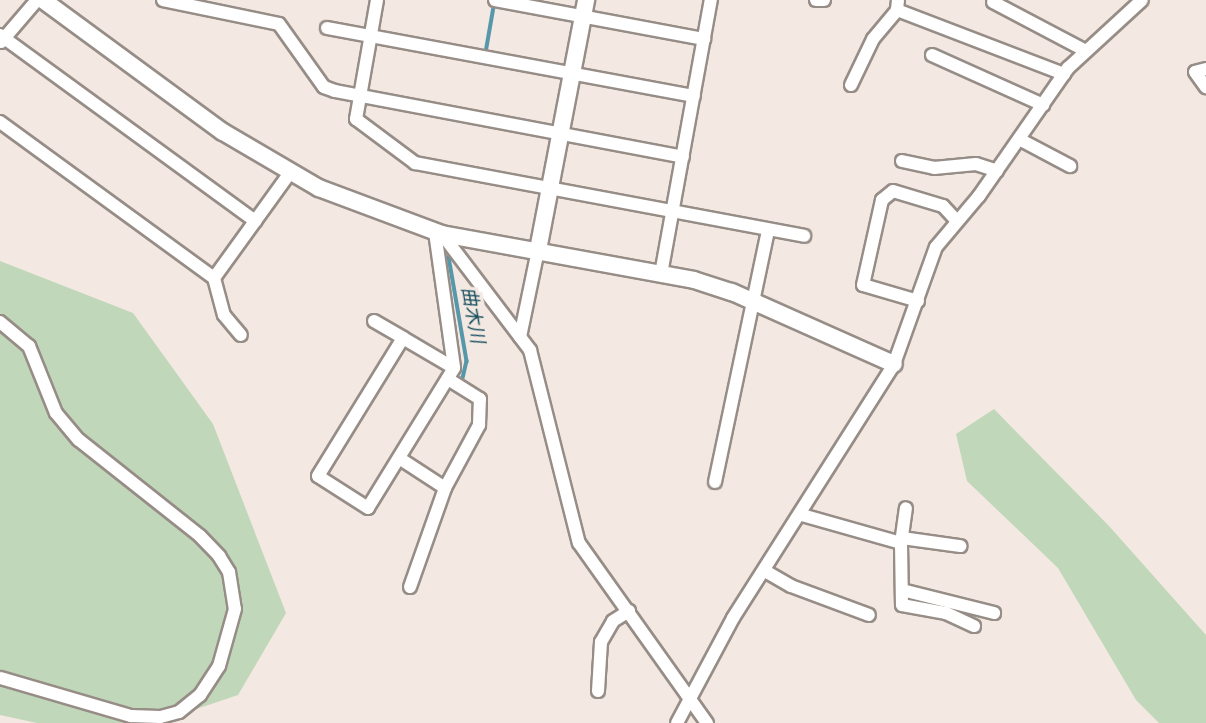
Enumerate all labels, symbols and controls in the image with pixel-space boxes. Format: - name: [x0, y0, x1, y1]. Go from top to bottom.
- water label: 曲木川: [457, 285, 489, 345]

